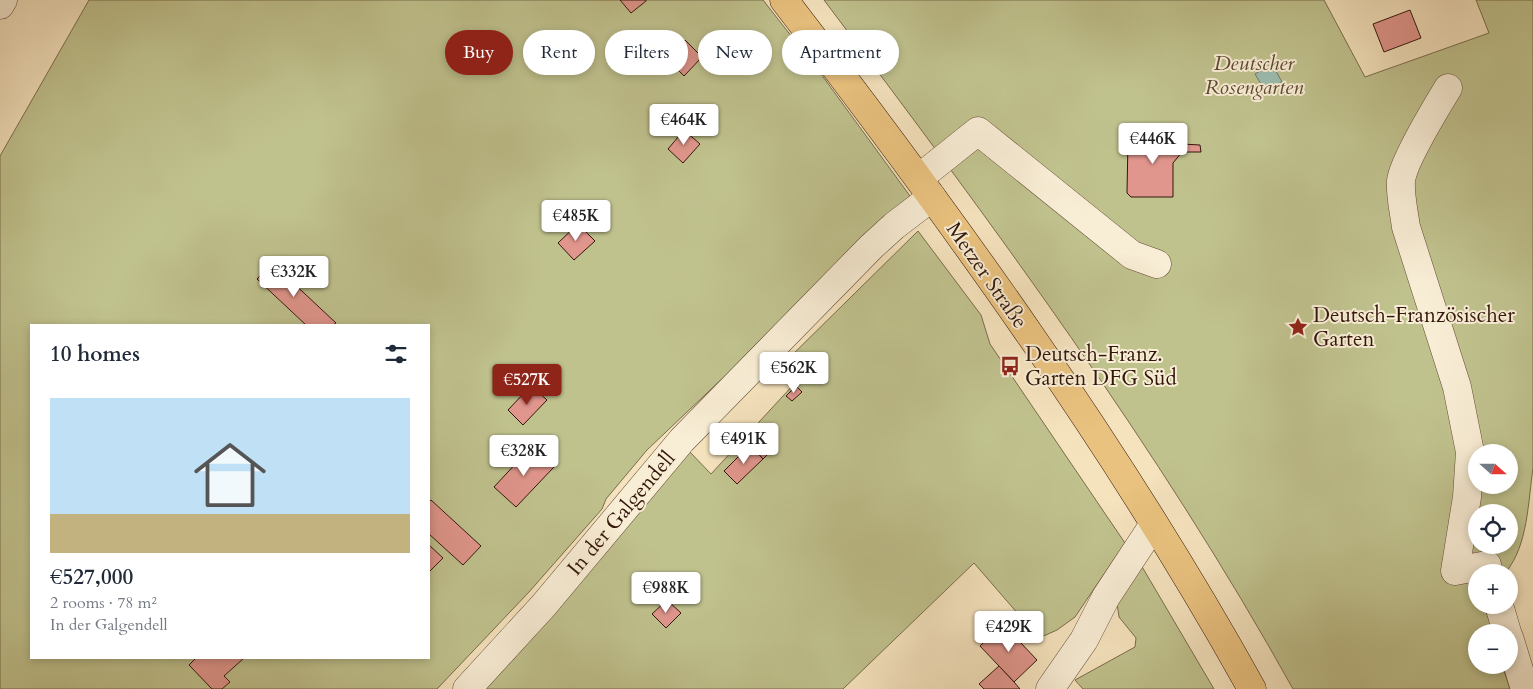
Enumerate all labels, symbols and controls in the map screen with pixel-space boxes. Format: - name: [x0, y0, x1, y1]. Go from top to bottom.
- chip: Buy: [445, 30, 513, 75]
- chip: Rent: [523, 30, 595, 75]
- chip: Filters: [605, 30, 688, 75]
- chip: New: [698, 30, 772, 75]
- chip: Apartment: [782, 30, 899, 75]
- park label: Deutscher Rosengarten: [1205, 49, 1304, 102]
- pin: €464K: [649, 104, 719, 146]
- text: €464K: [660, 109, 708, 131]
- pin: €446K: [1118, 122, 1188, 165]
- text: €446K: [1129, 128, 1177, 150]
- pin: €485K: [541, 200, 611, 242]
- text: €485K: [552, 205, 600, 227]
- street label: Metzer Straße: [939, 216, 1034, 334]
- pin: €332K: [259, 256, 329, 298]
- text: €332K: [270, 261, 318, 283]
- place label: Deutsch-Französischer Garten: [1313, 301, 1515, 354]
- place icon: Deutsch-Französischer Garten: [1287, 316, 1309, 338]
- text: 10 homes: [50, 340, 140, 369]
- icon: filters: [382, 340, 410, 368]
- place label: Deutsch-Franz. Garten DFG Süd: [1025, 340, 1177, 393]
- pin: €562K: [759, 352, 829, 394]
- bus stop icon: Deutsch-Franz. Garten DFG Süd: [999, 355, 1021, 377]
- text: €562K: [770, 357, 818, 379]
- pin: €527K: [492, 364, 562, 406]
- text: €527K: [503, 369, 551, 391]
- pin: €491K: [709, 422, 779, 465]
- text: €491K: [720, 428, 768, 450]
- icon: home: [185, 430, 275, 520]
- pin: €328K: [489, 434, 559, 477]
- text: €328K: [500, 440, 548, 462]
- north arrow: [1468, 444, 1518, 494]
- map controls: [1468, 444, 1518, 674]
- street label: In der Galgendell: [561, 445, 682, 582]
- button: locate: [1468, 504, 1518, 554]
- text: €527,000: [50, 563, 133, 592]
- button: +: [1468, 564, 1518, 614]
- pin: €988K: [631, 572, 701, 614]
- text: €988K: [642, 577, 690, 599]
- text: 2 rooms · 78 m²: [50, 592, 157, 614]
- pin: €429K: [974, 610, 1044, 653]
- text: In der Galgendell: [50, 614, 168, 636]
- text: €429K: [985, 616, 1033, 638]
- button: −: [1468, 624, 1518, 674]

